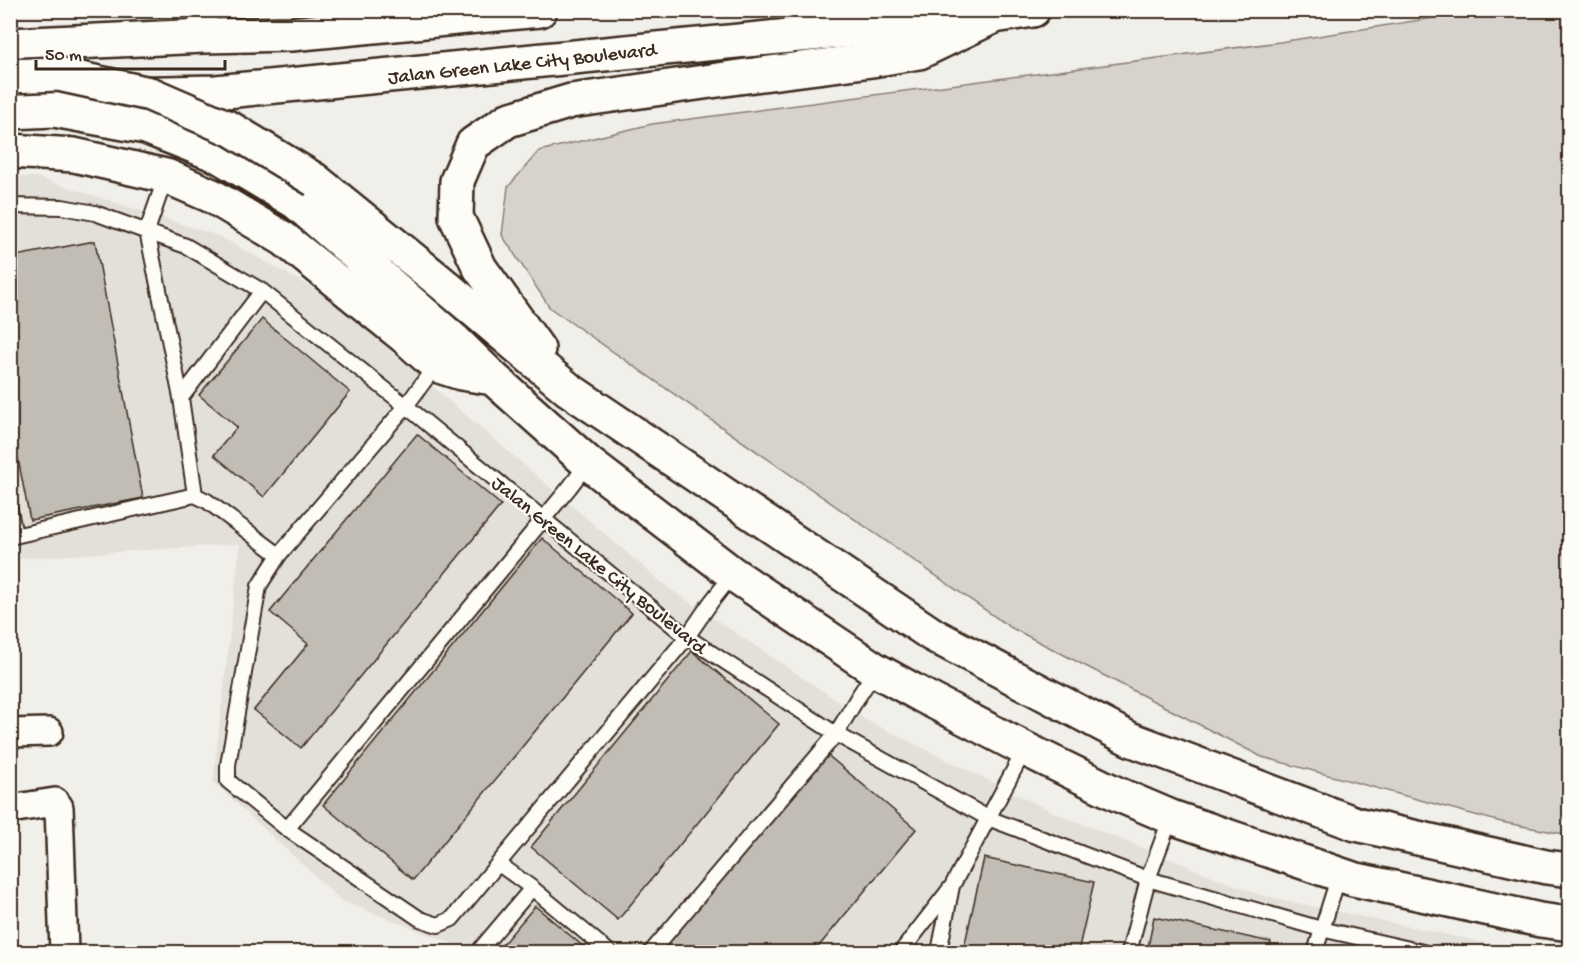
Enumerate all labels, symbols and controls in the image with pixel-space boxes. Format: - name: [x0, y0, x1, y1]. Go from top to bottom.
- scale bar: [36, 33, 225, 71]
- street label: Jalan Green Lake City Boulevard: [387, 40, 660, 91]
- text: 50 m: [45, 46, 82, 67]
- street label: Jalan Green Lake City Boulevard: [486, 473, 712, 662]

